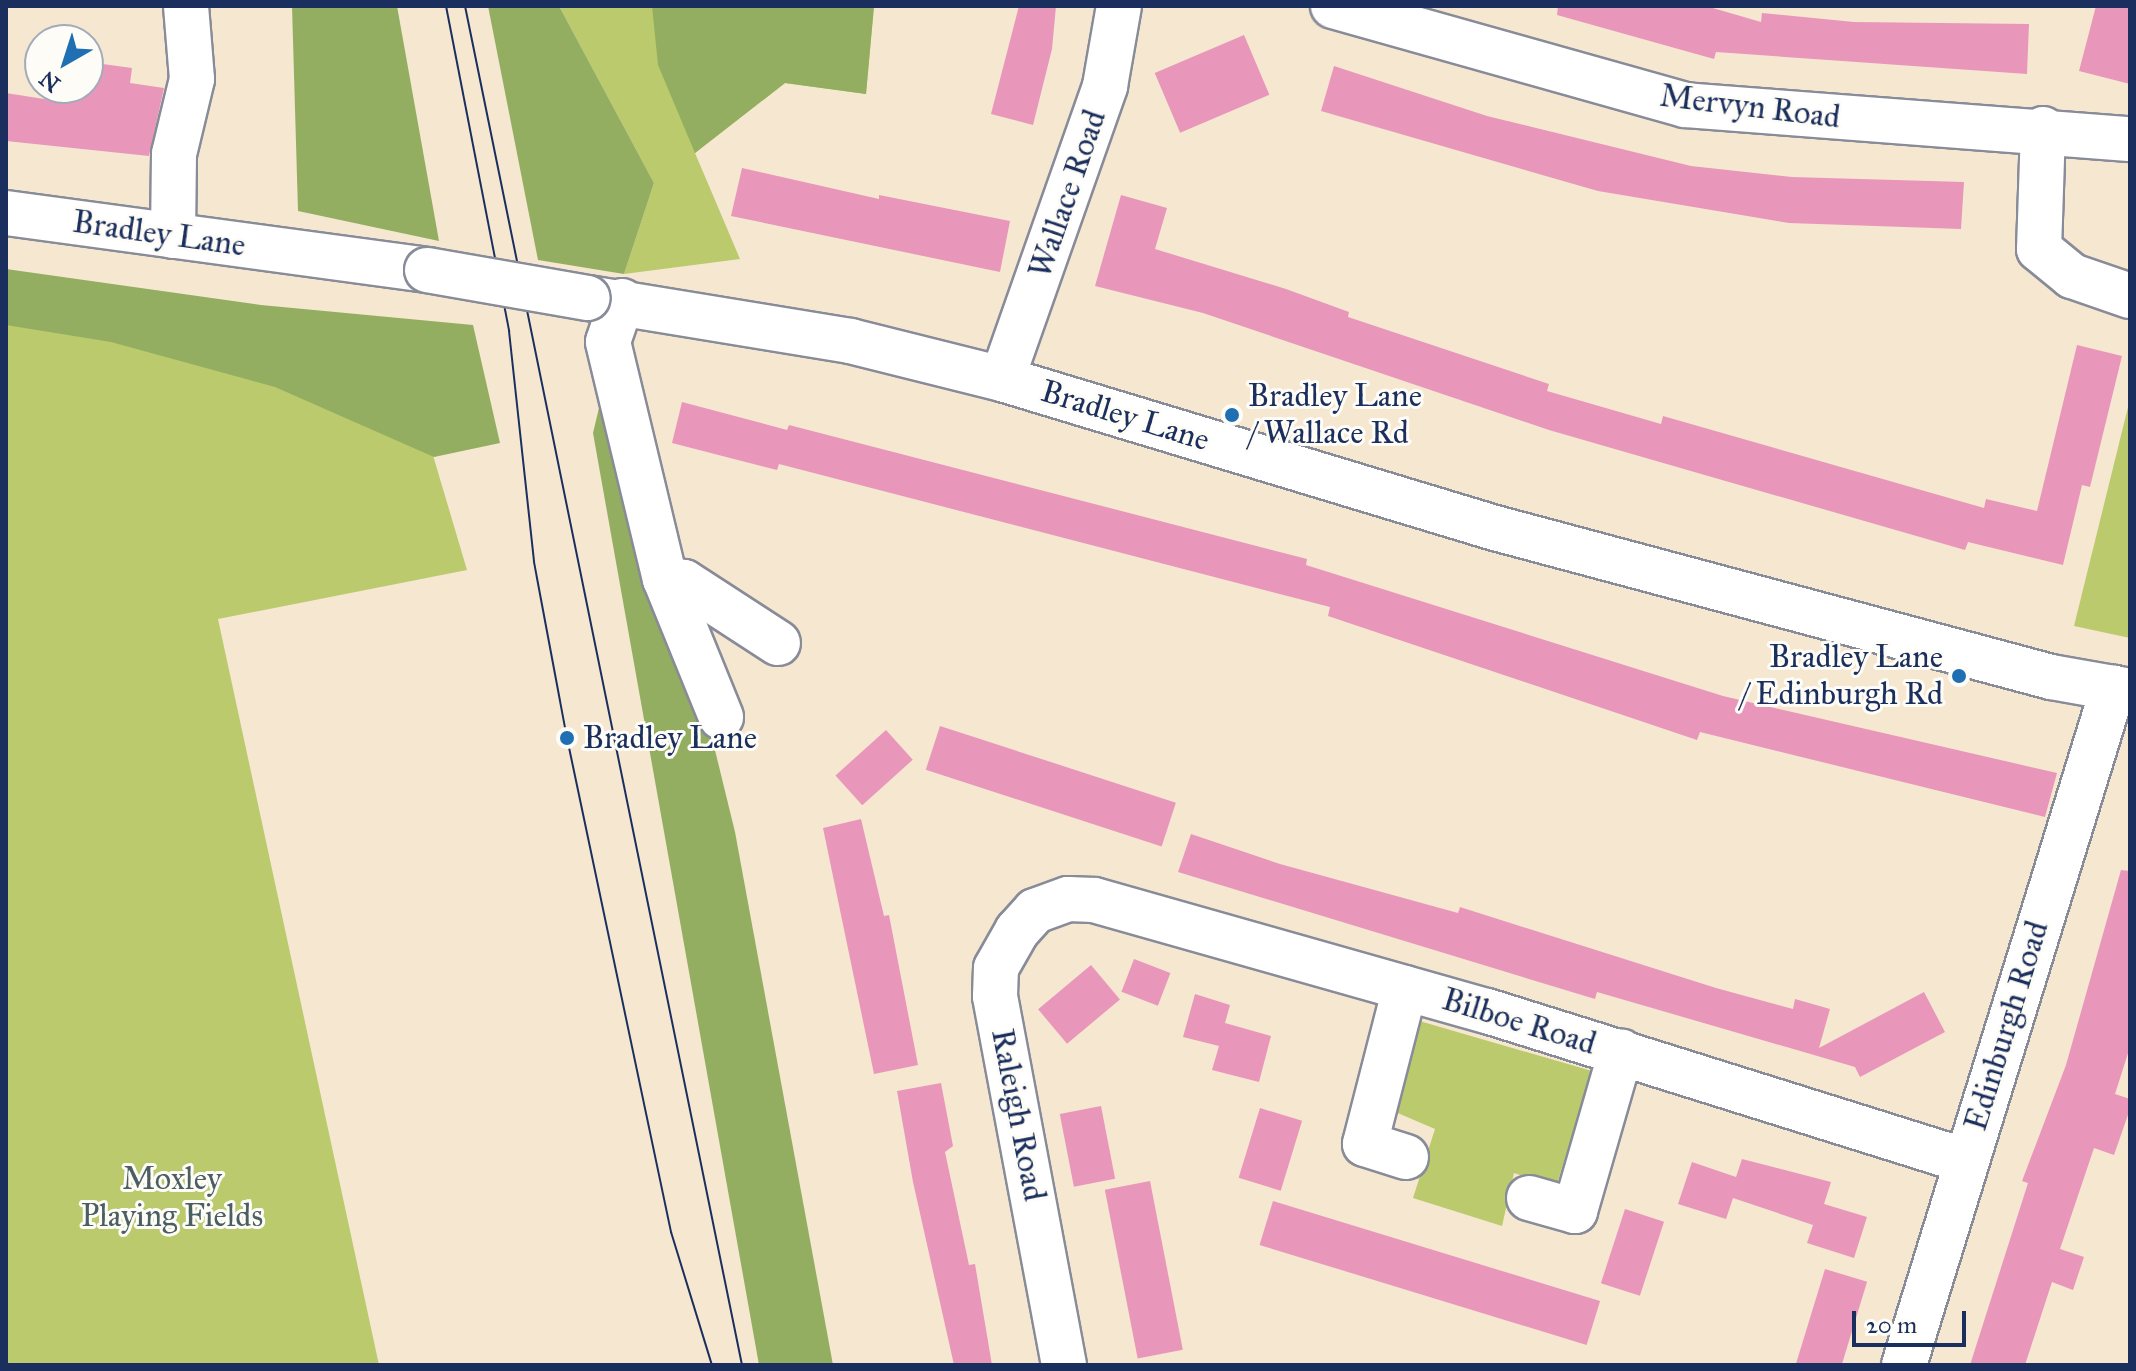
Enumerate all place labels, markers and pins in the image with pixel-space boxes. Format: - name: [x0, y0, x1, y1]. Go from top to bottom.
- place label: Bradley Lane / Wallace Rd: [1248, 378, 1422, 453]
- marker: Bradley Lane / Wallace Rd: [1223, 406, 1241, 424]
- place label: Bradley Lane / Edinburgh Rd: [1740, 639, 1943, 714]
- marker: Bradley Lane / Edinburgh Rd: [1950, 667, 1968, 685]
- place label: Bradley Lane: [583, 719, 757, 757]
- marker: Bradley Lane: [558, 729, 576, 747]

